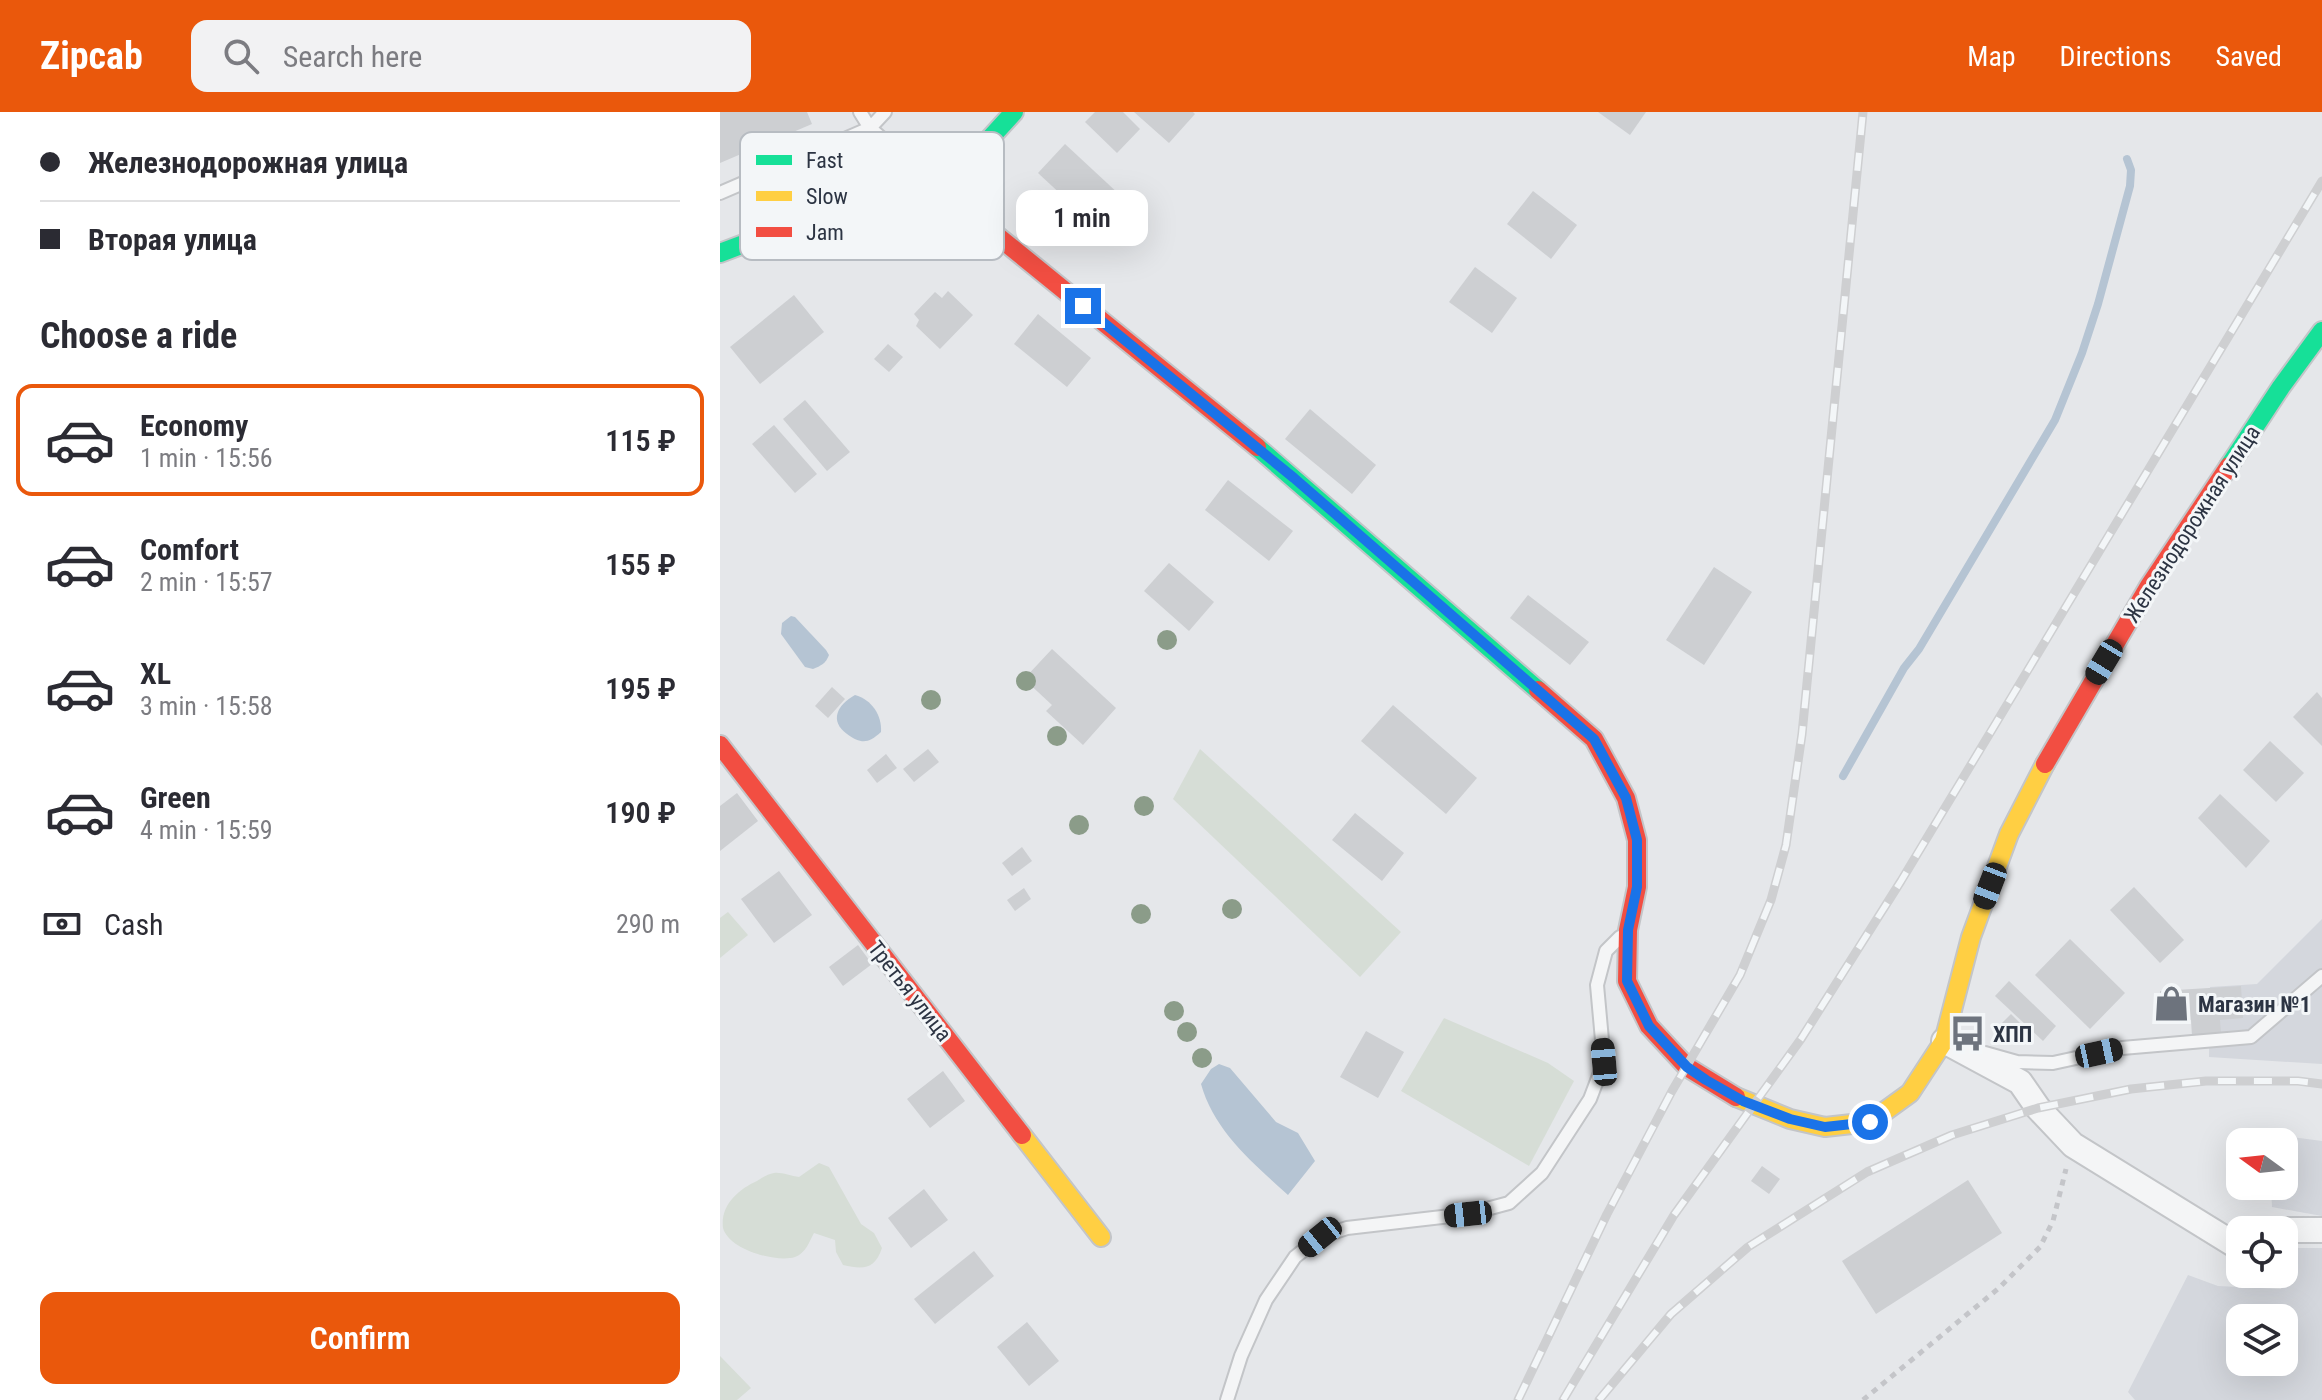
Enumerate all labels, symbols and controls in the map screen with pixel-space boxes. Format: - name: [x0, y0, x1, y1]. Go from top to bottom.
- search box: [191, 20, 751, 92]
- text: Zipcab: [40, 34, 143, 78]
- icon: search: [219, 34, 263, 78]
- text: Search here: [283, 39, 422, 74]
- text: Map: [1967, 40, 2016, 73]
- text: Directions: [2060, 40, 2171, 73]
- text: Saved: [2215, 40, 2282, 73]
- legend: [740, 132, 1004, 260]
- text: Железнодорожная улица: [88, 145, 408, 180]
- text: Fast: [806, 148, 843, 173]
- text: Slow: [806, 184, 848, 209]
- callout: 1 min: [1017, 190, 1149, 246]
- text: 1 min: [1053, 203, 1111, 233]
- text: Jam: [806, 220, 844, 245]
- text: Вторая улица: [88, 222, 257, 257]
- route end: [1065, 288, 1101, 324]
- text: Choose a ride: [40, 315, 237, 357]
- icon: car: [44, 404, 116, 476]
- text: Economy: [140, 408, 248, 443]
- street label: Железнодорожная улица: [2119, 421, 2265, 627]
- text: 115 ₽: [605, 423, 676, 458]
- text: 1 min · 15:56: [140, 443, 273, 473]
- icon: car: [44, 528, 116, 600]
- text: Comfort: [140, 532, 239, 567]
- text: 155 ₽: [605, 547, 676, 582]
- text: 2 min · 15:57: [140, 567, 273, 597]
- car: [2081, 635, 2127, 689]
- icon: car: [44, 652, 116, 724]
- text: XL: [140, 656, 171, 691]
- text: 195 ₽: [605, 671, 676, 706]
- text: 3 min · 15:58: [140, 691, 273, 721]
- icon: car: [44, 776, 116, 848]
- text: Green: [140, 780, 211, 815]
- text: 190 ₽: [605, 795, 676, 830]
- text: 4 min · 15:59: [140, 815, 273, 845]
- car: [1970, 859, 2010, 913]
- icon: cash: [40, 902, 84, 946]
- text: Cash: [104, 907, 164, 942]
- text: 290 m: [616, 909, 680, 939]
- street label: Третья улица: [863, 936, 957, 1046]
- shop icon: Магазин №1: [2153, 985, 2191, 1023]
- place label: Магазин №1: [2198, 992, 2311, 1017]
- bus stop icon: ХПП: [1948, 1015, 1986, 1053]
- place label: ХПП: [1993, 1022, 2032, 1047]
- car: [2073, 1036, 2125, 1070]
- car: [1590, 1037, 1618, 1087]
- route start: [1852, 1104, 1888, 1140]
- north arrow: [2226, 1128, 2298, 1200]
- map controls: [2226, 1128, 2298, 1376]
- car: [1443, 1200, 1493, 1228]
- car: [1294, 1213, 1346, 1261]
- button: locate: [2226, 1216, 2298, 1288]
- button: Confirm: [40, 1292, 680, 1384]
- button: layers: [2226, 1304, 2298, 1376]

